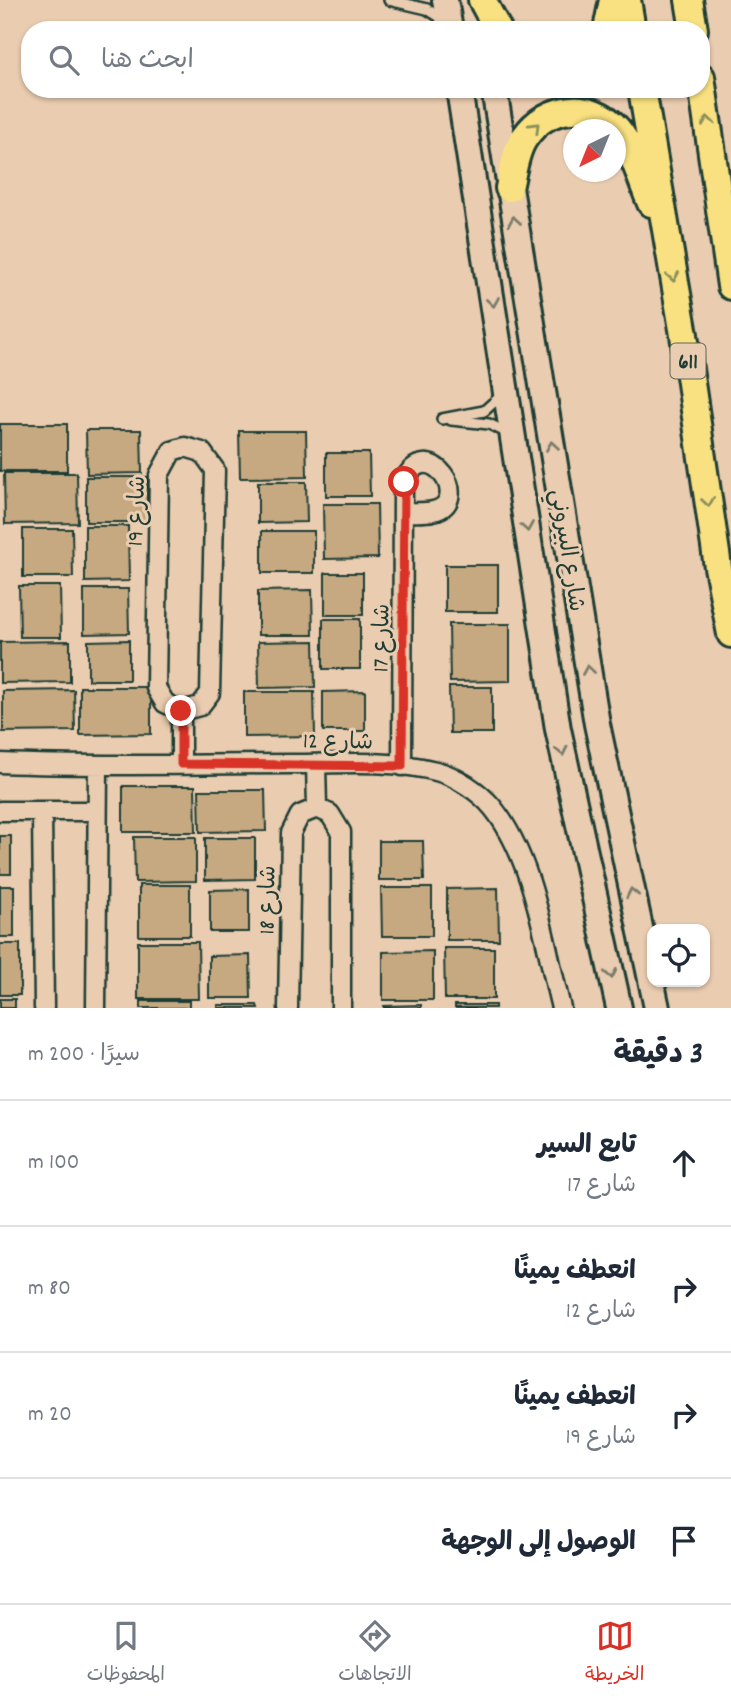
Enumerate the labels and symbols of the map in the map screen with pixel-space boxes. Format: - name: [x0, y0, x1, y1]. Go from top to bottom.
- one-way arrow: [700, 115, 715, 127]
- north arrow: [563, 119, 626, 182]
- one-way arrow: [526, 122, 539, 135]
- one-way arrow: [507, 215, 522, 227]
- one-way arrow: [665, 271, 680, 283]
- one-way arrow: [485, 296, 500, 308]
- road number: 611: [670, 344, 706, 378]
- one-way arrow: [545, 440, 560, 452]
- route start: [388, 466, 419, 497]
- street label: شارع 19: [121, 475, 156, 547]
- street label: شارع البيروني: [539, 487, 592, 614]
- one-way arrow: [700, 496, 715, 508]
- one-way arrow: [520, 521, 535, 533]
- street label: شارع 17: [366, 603, 401, 673]
- one-way arrow: [581, 664, 596, 676]
- route end: [165, 695, 196, 726]
- street label: شارع 12: [303, 726, 373, 761]
- one-way arrow: [554, 745, 569, 757]
- street label: شارع 18: [252, 865, 287, 935]
- one-way arrow: [626, 887, 641, 899]
- one-way arrow: [603, 968, 617, 980]

